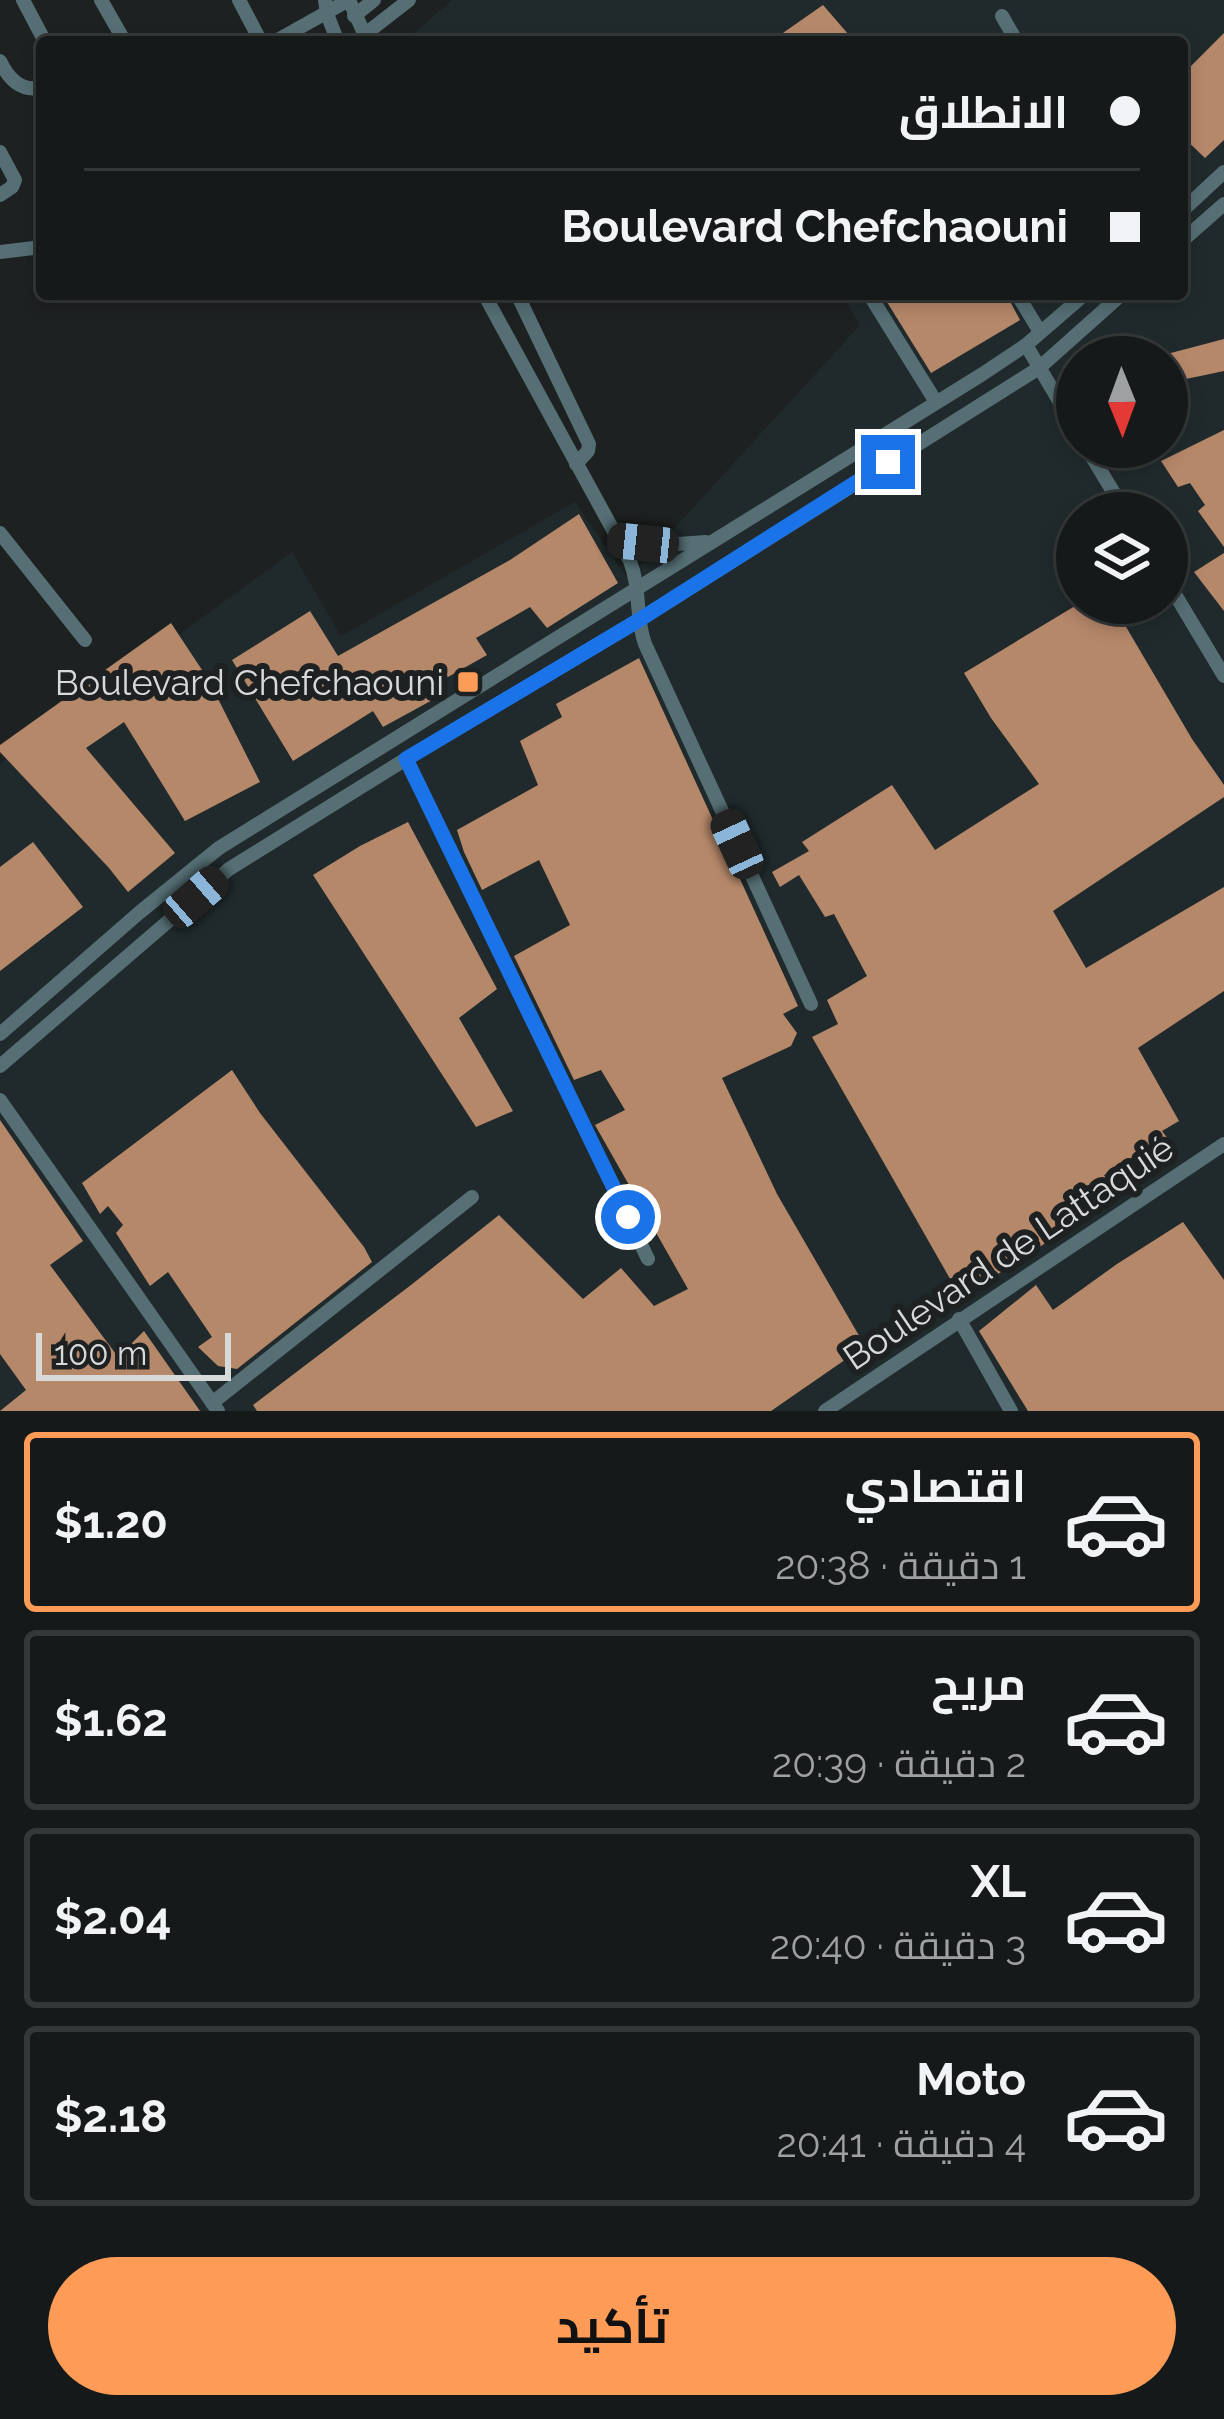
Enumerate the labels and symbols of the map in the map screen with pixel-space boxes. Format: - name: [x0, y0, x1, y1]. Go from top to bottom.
- north arrow: [1056, 336, 1188, 468]
- route end: [861, 435, 915, 489]
- car: [605, 521, 681, 565]
- place label: Boulevard Chefchaouni: [55, 661, 444, 703]
- marker: Boulevard Chefchaouni: [455, 669, 481, 695]
- car: [705, 804, 769, 884]
- car: [157, 860, 235, 934]
- street label: Boulevard de Lattaquié: [835, 1126, 1181, 1378]
- route start: [601, 1190, 655, 1244]
- scale bar: [36, 1327, 231, 1380]

